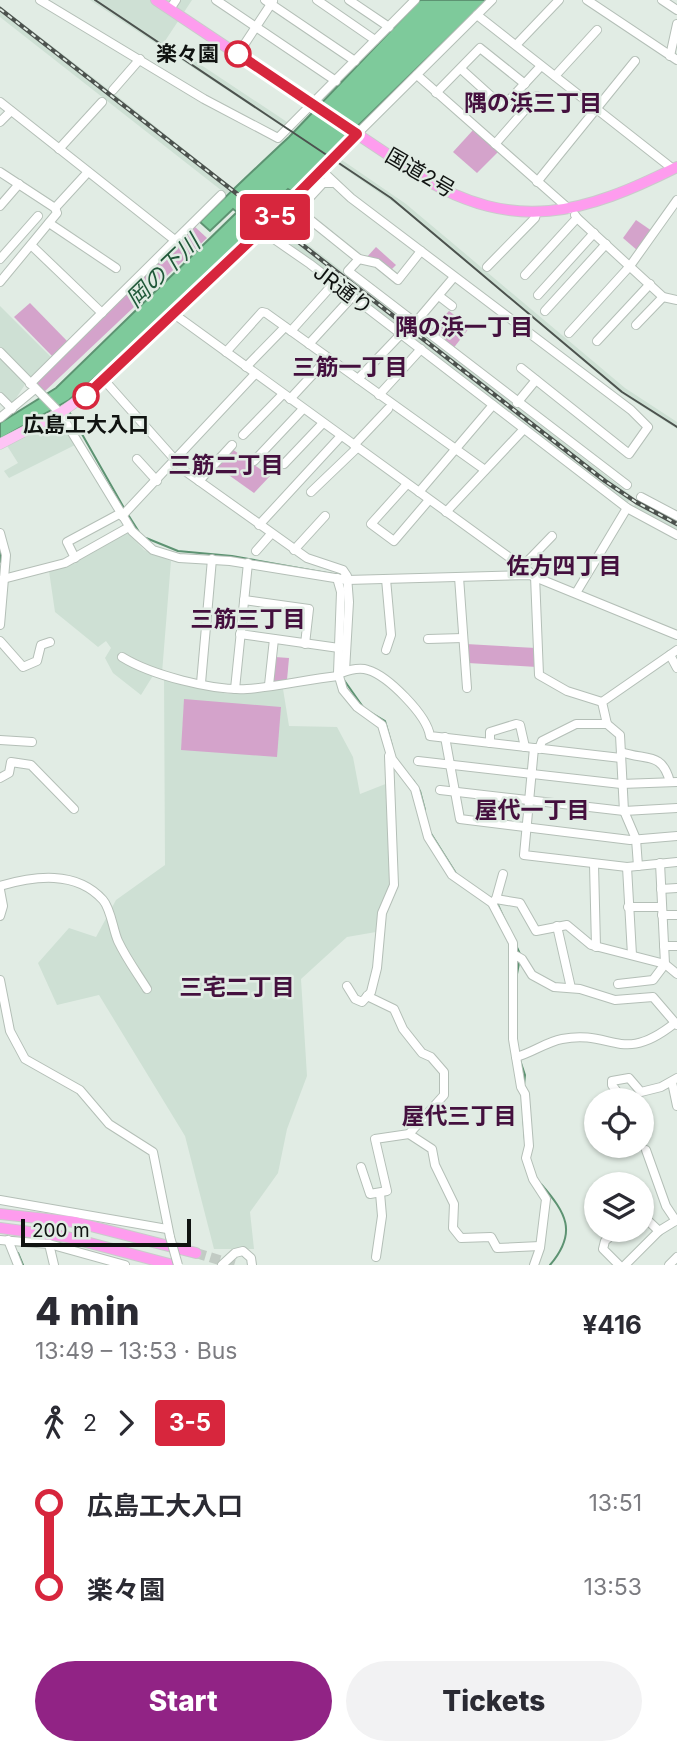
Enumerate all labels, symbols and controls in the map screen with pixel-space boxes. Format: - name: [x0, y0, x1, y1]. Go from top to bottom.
- place label: 楽々園: [156, 41, 219, 66]
- marker: 楽々園: [225, 41, 251, 67]
- district label: 隅の浜三丁目: [464, 89, 602, 117]
- street label: 国道2号: [381, 143, 459, 202]
- line badge: 3-5: [235, 194, 315, 240]
- text: 3-5: [254, 202, 296, 231]
- water label: 岡の下川: [120, 227, 208, 313]
- street label: JR通り: [309, 259, 378, 320]
- district label: 隅の浜一丁目: [395, 313, 533, 341]
- district label: 三筋一丁目: [293, 353, 408, 381]
- marker: 広島工大入口: [73, 383, 99, 409]
- place label: 広島工大入口: [23, 412, 149, 437]
- district label: 三筋二丁目: [169, 451, 284, 479]
- district label: 佐方四丁目: [507, 552, 622, 580]
- district label: 三筋三丁目: [191, 605, 306, 633]
- district label: 屋代一丁目: [475, 796, 590, 824]
- district label: 三宅二丁目: [180, 973, 295, 1001]
- map controls: [584, 1088, 654, 1242]
- button: locate: [584, 1088, 654, 1158]
- district label: 屋代三丁目: [402, 1102, 517, 1130]
- button: layers: [584, 1172, 654, 1242]
- scale bar: [21, 1216, 191, 1248]
- text: 200 m: [32, 1219, 90, 1242]
- text: 4 min: [35, 1288, 140, 1334]
- text: ¥416: [582, 1309, 642, 1340]
- text: 13:49 – 13:53 · Bus: [35, 1337, 237, 1365]
- icon: walk: [35, 1404, 73, 1442]
- icon: forward: [107, 1404, 145, 1442]
- text: 3-5: [169, 1408, 211, 1437]
- text: 2: [83, 1409, 97, 1437]
- text: 13:51: [588, 1489, 642, 1517]
- text: 広島工大入口: [87, 1490, 243, 1521]
- text: 13:53: [584, 1573, 642, 1601]
- text: 楽々園: [87, 1574, 165, 1605]
- button: Start: [35, 1661, 332, 1741]
- button: Tickets: [346, 1661, 642, 1741]

